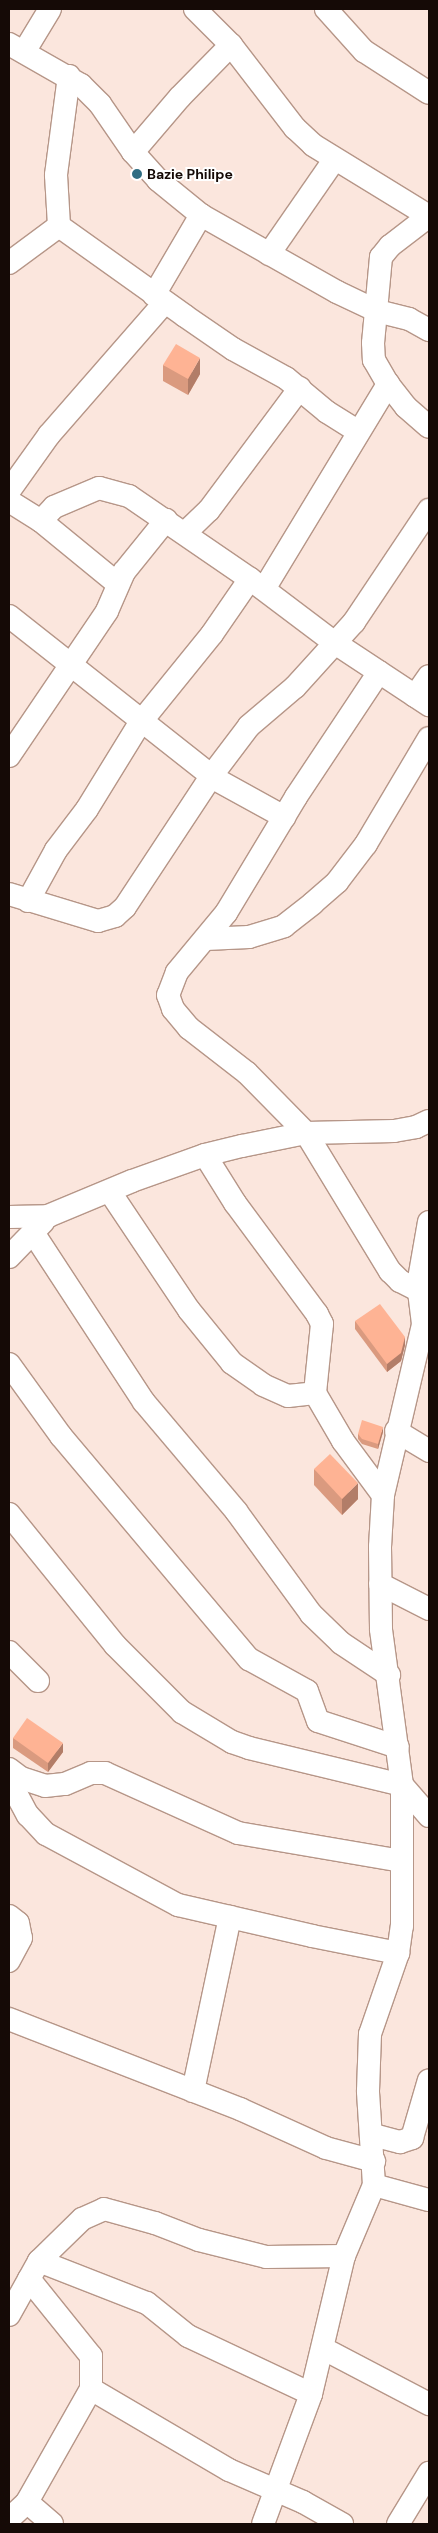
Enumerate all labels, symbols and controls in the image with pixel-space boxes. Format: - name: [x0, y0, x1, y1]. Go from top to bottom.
- place label: Bazie Philipe: [147, 166, 233, 182]
- marker: Bazie Philipe: [131, 168, 143, 180]

